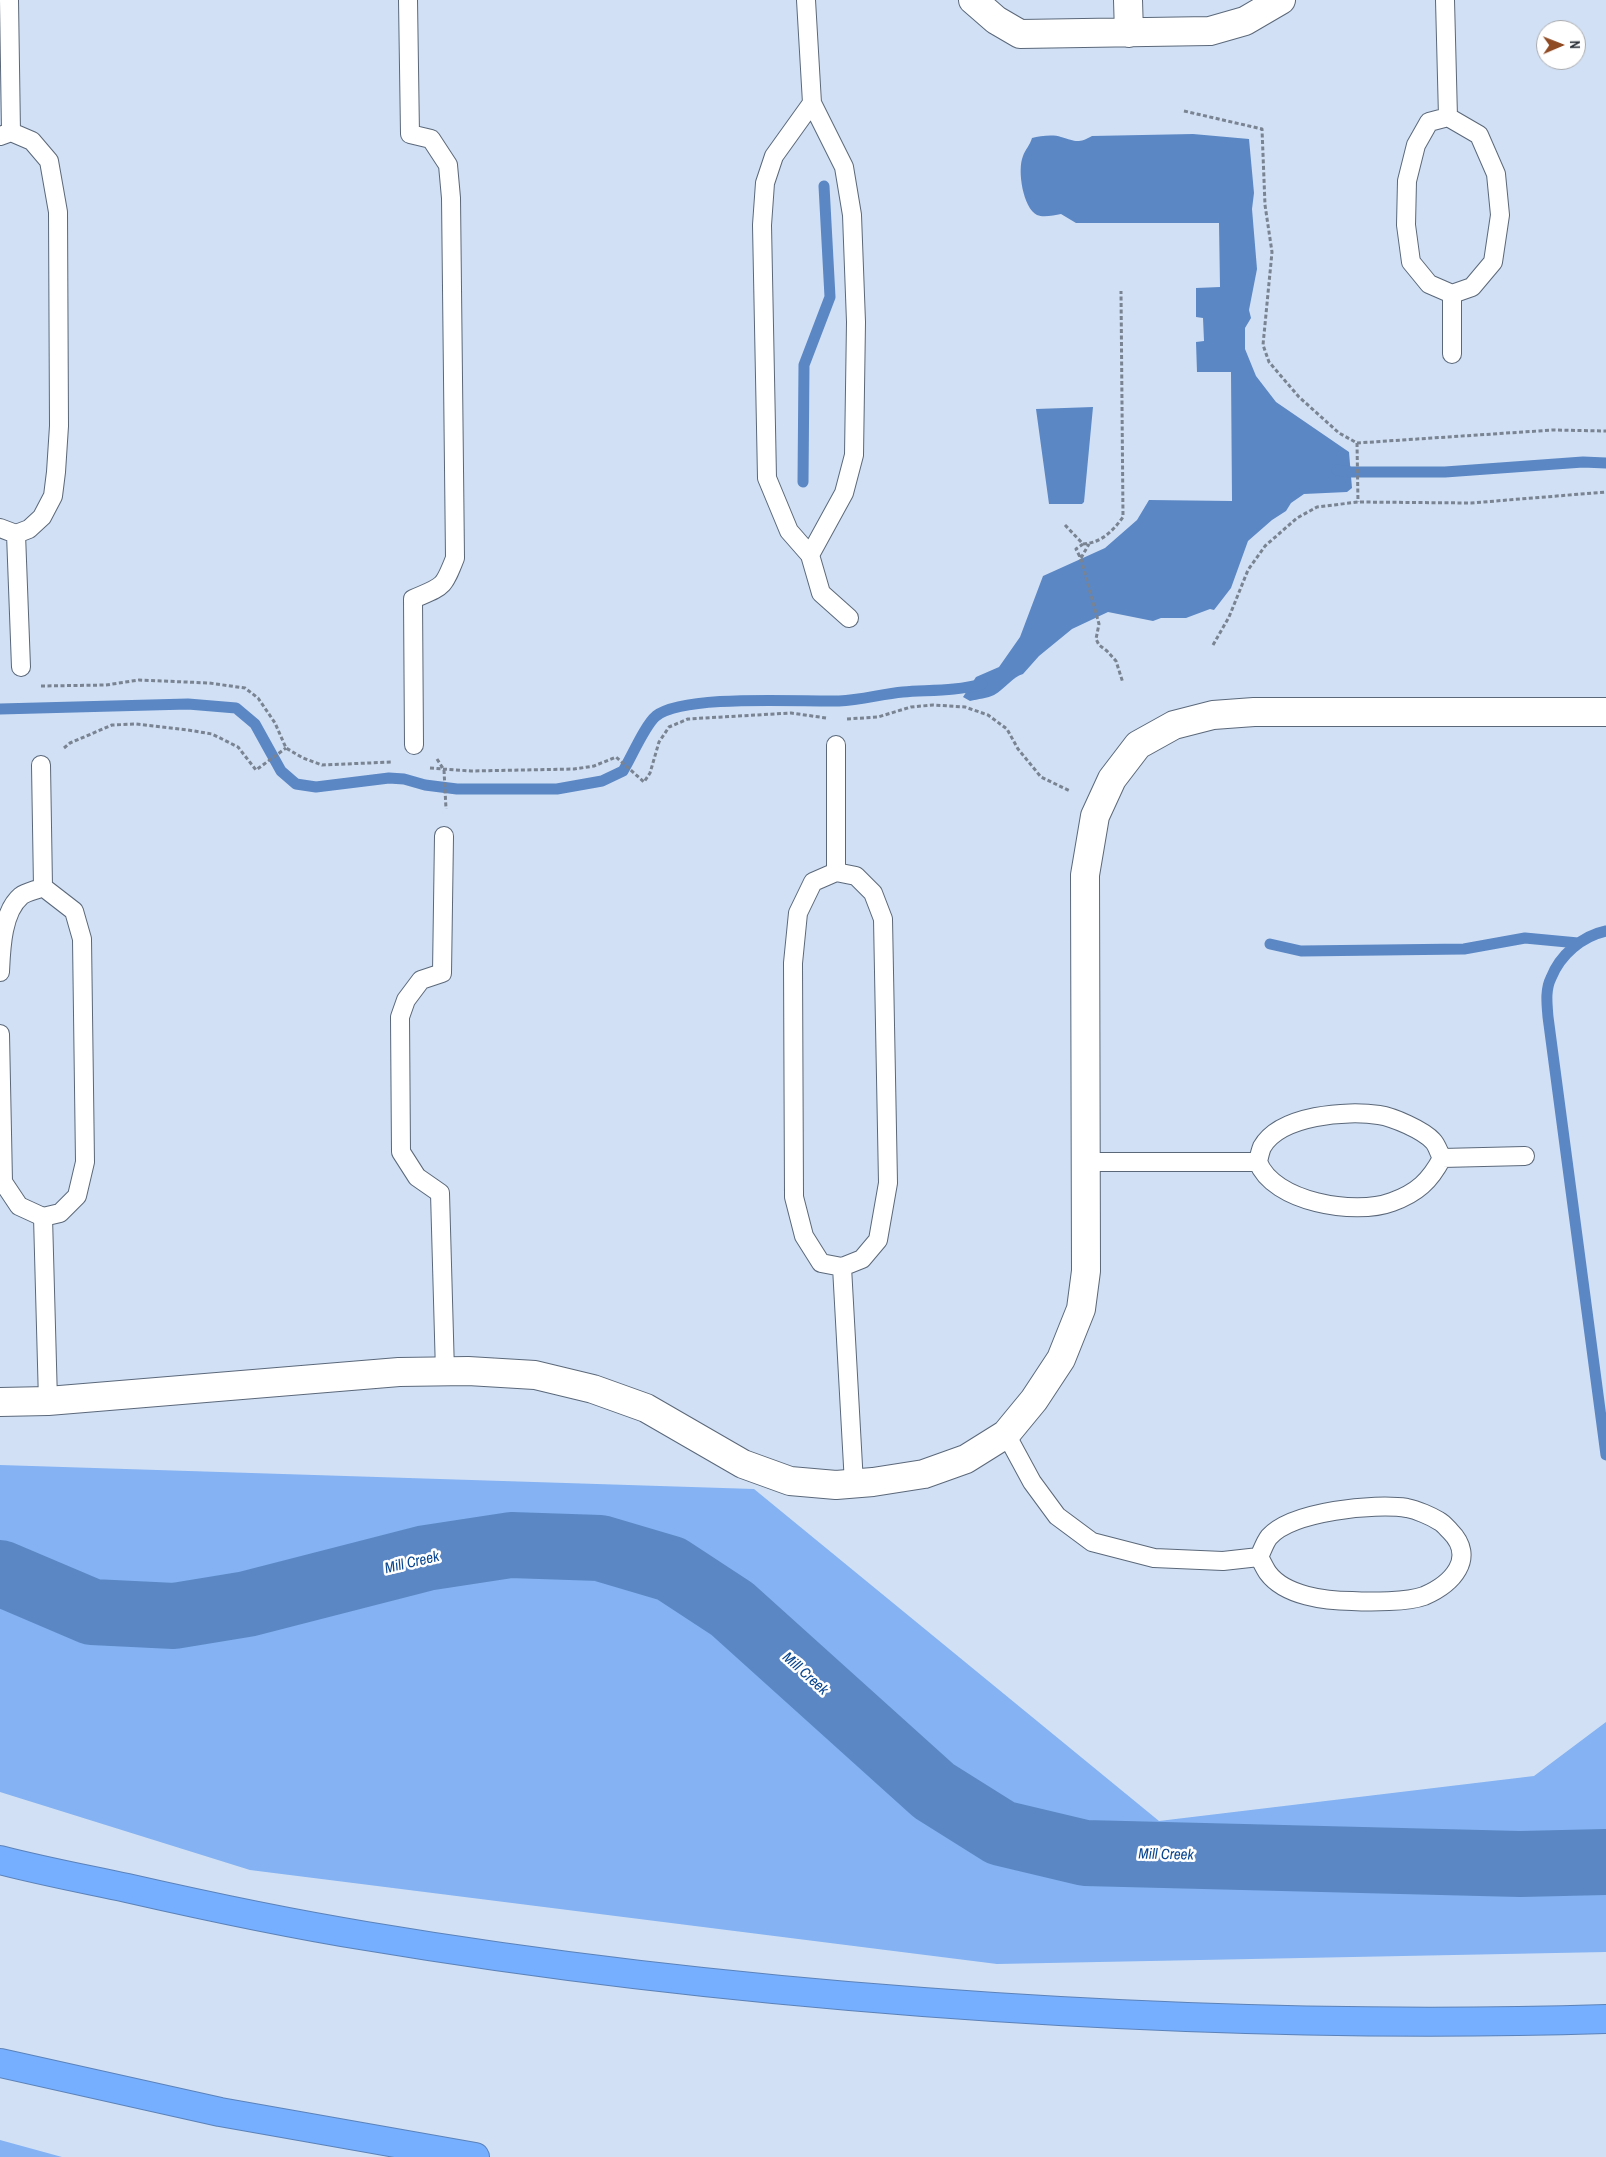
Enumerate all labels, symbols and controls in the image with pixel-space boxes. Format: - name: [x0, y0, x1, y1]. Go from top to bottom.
- north arrow: [1536, 20, 1586, 70]
- text: N: [1566, 40, 1584, 49]
- water label: Mill Creek: [383, 1548, 441, 1578]
- water label: Mill Creek: [778, 1649, 832, 1699]
- water label: Mill Creek: [1138, 1846, 1194, 1864]

